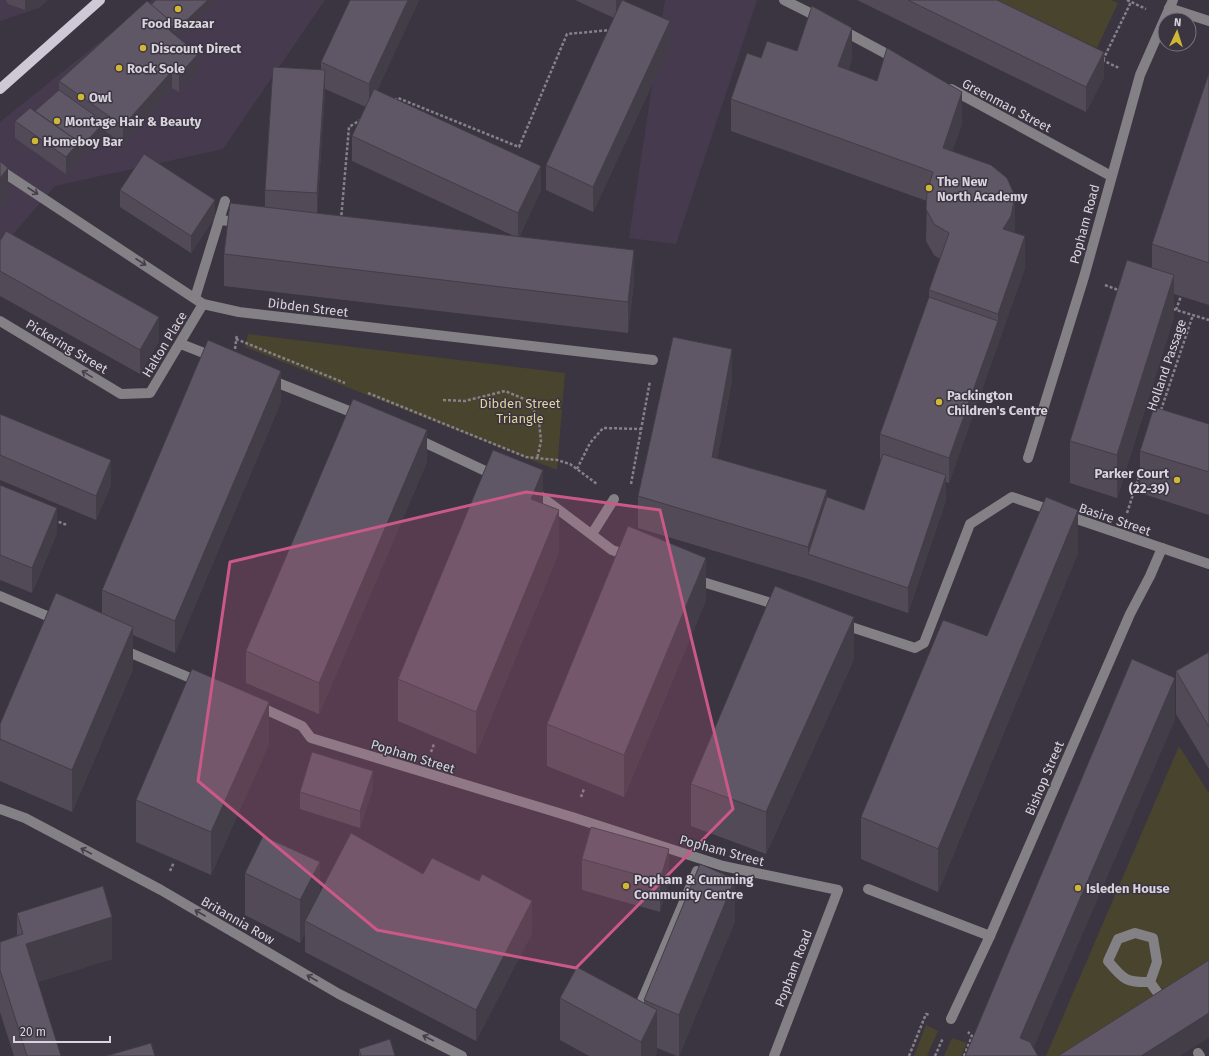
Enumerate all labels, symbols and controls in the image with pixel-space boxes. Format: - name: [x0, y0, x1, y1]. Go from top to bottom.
- marker: Food Bazaar: [173, 4, 183, 14]
- north arrow: [1157, 12, 1197, 52]
- place label: Food Bazaar: [142, 16, 215, 31]
- text: N: [1174, 16, 1182, 29]
- place label: Discount Direct: [151, 41, 242, 56]
- marker: Discount Direct: [138, 43, 148, 53]
- place label: Rock Sole: [127, 61, 185, 76]
- marker: Rock Sole: [114, 63, 124, 73]
- street label: Greenman Street: [959, 76, 1054, 135]
- place label: Owl: [89, 90, 112, 105]
- marker: Owl: [76, 92, 86, 102]
- place label: Montage Hair & Beauty: [65, 114, 202, 129]
- marker: Montage Hair & Beauty: [52, 116, 62, 126]
- place label: Homeboy Bar: [43, 134, 124, 149]
- marker: Homeboy Bar: [30, 136, 40, 146]
- place label: The New North Academy: [937, 174, 1028, 204]
- marker: The New North Academy: [924, 183, 934, 193]
- street label: Popham Road: [1067, 183, 1102, 266]
- one-way arrow: [27, 187, 38, 195]
- one-way arrow: [135, 259, 147, 267]
- street label: Dibden Street: [267, 295, 349, 320]
- street label: Halton Place: [139, 309, 190, 380]
- street label: Pickering Street: [23, 316, 111, 377]
- street label: Holland Passage: [1144, 317, 1189, 413]
- one-way arrow: [82, 370, 93, 378]
- place label: Packington Children's Centre: [947, 388, 1048, 418]
- park label: Dibden Street Triangle: [480, 396, 561, 426]
- marker: Packington Children's Centre: [934, 397, 944, 407]
- place label: Parker Court (22-39): [1095, 466, 1170, 496]
- marker: Parker Court (22-39): [1172, 475, 1182, 485]
- street label: Basire Street: [1077, 500, 1153, 539]
- street label: Popham Street: [369, 737, 457, 776]
- street label: Bishop Street: [1022, 738, 1067, 818]
- street label: Popham Street: [678, 832, 766, 869]
- one-way arrow: [80, 846, 92, 854]
- place label: Popham & Cumming Community Centre: [634, 872, 754, 902]
- marker: Popham & Cumming Community Centre: [621, 881, 631, 891]
- place label: Isleden House: [1086, 881, 1170, 896]
- marker: Isleden House: [1073, 883, 1083, 893]
- street label: Britannia Row: [198, 893, 278, 948]
- one-way arrow: [194, 908, 206, 916]
- street label: Popham Road: [772, 927, 815, 1009]
- one-way arrow: [307, 974, 319, 982]
- scale bar: [14, 1018, 110, 1044]
- text: 20 m: [20, 1025, 46, 1039]
- one-way arrow: [422, 1034, 434, 1042]

